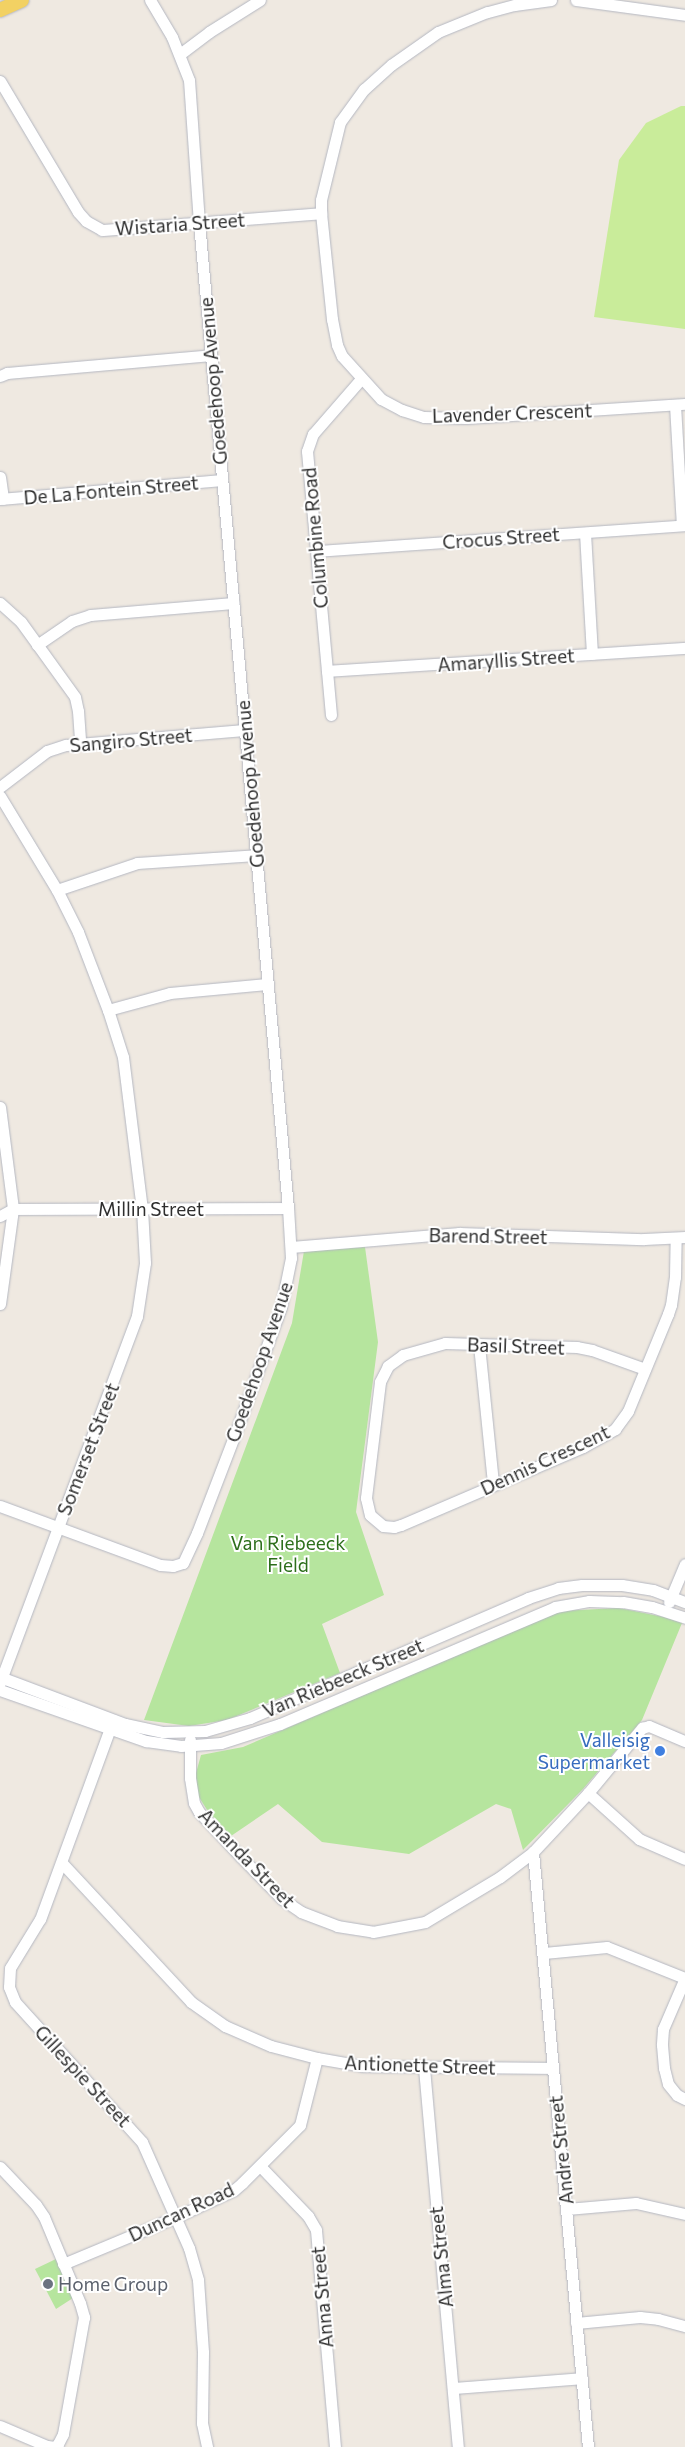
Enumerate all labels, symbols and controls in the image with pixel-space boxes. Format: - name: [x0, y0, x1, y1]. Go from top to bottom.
- street label: Wistaria Street: [114, 208, 246, 240]
- street label: Goedehoop Avenue: [194, 296, 232, 466]
- street label: Lavender Crescent: [432, 399, 592, 427]
- street label: Columbine Road: [297, 467, 333, 609]
- street label: De La Fontein Street: [23, 471, 199, 509]
- street label: Crocus Street: [442, 523, 560, 553]
- street label: Amaryllis Street: [437, 644, 575, 676]
- street label: Goedehoop Avenue: [231, 699, 269, 869]
- street label: Sangiro Street: [69, 723, 193, 757]
- street label: Millin Street: [98, 1198, 204, 1220]
- street label: Barend Street: [428, 1224, 548, 1248]
- street label: Goedehoop Avenue: [221, 1279, 297, 1445]
- street label: Basil Street: [467, 1333, 565, 1359]
- street label: Somerset Street: [52, 1380, 124, 1518]
- street label: Dennis Crescent: [477, 1420, 613, 1500]
- park label: Van Riebeeck Field: [230, 1532, 346, 1576]
- street label: Van Riebeeck Street: [259, 1634, 427, 1722]
- place label: Valleisig Supermarket: [538, 1729, 650, 1773]
- marker: Valleisig Supermarket: [654, 1745, 666, 1757]
- street label: Amanda Street: [194, 1804, 300, 1912]
- street label: Gillespie Street: [30, 2020, 136, 2132]
- street label: Antionette Street: [344, 2051, 496, 2079]
- street label: Andre Street: [544, 2094, 578, 2206]
- street label: Duncan Road: [125, 2178, 237, 2246]
- street label: Alma Street: [424, 2205, 458, 2309]
- street label: Anna Street: [306, 2245, 338, 2349]
- place label: Home Group: [58, 2273, 168, 2295]
- marker: Home Group: [42, 2278, 54, 2290]

